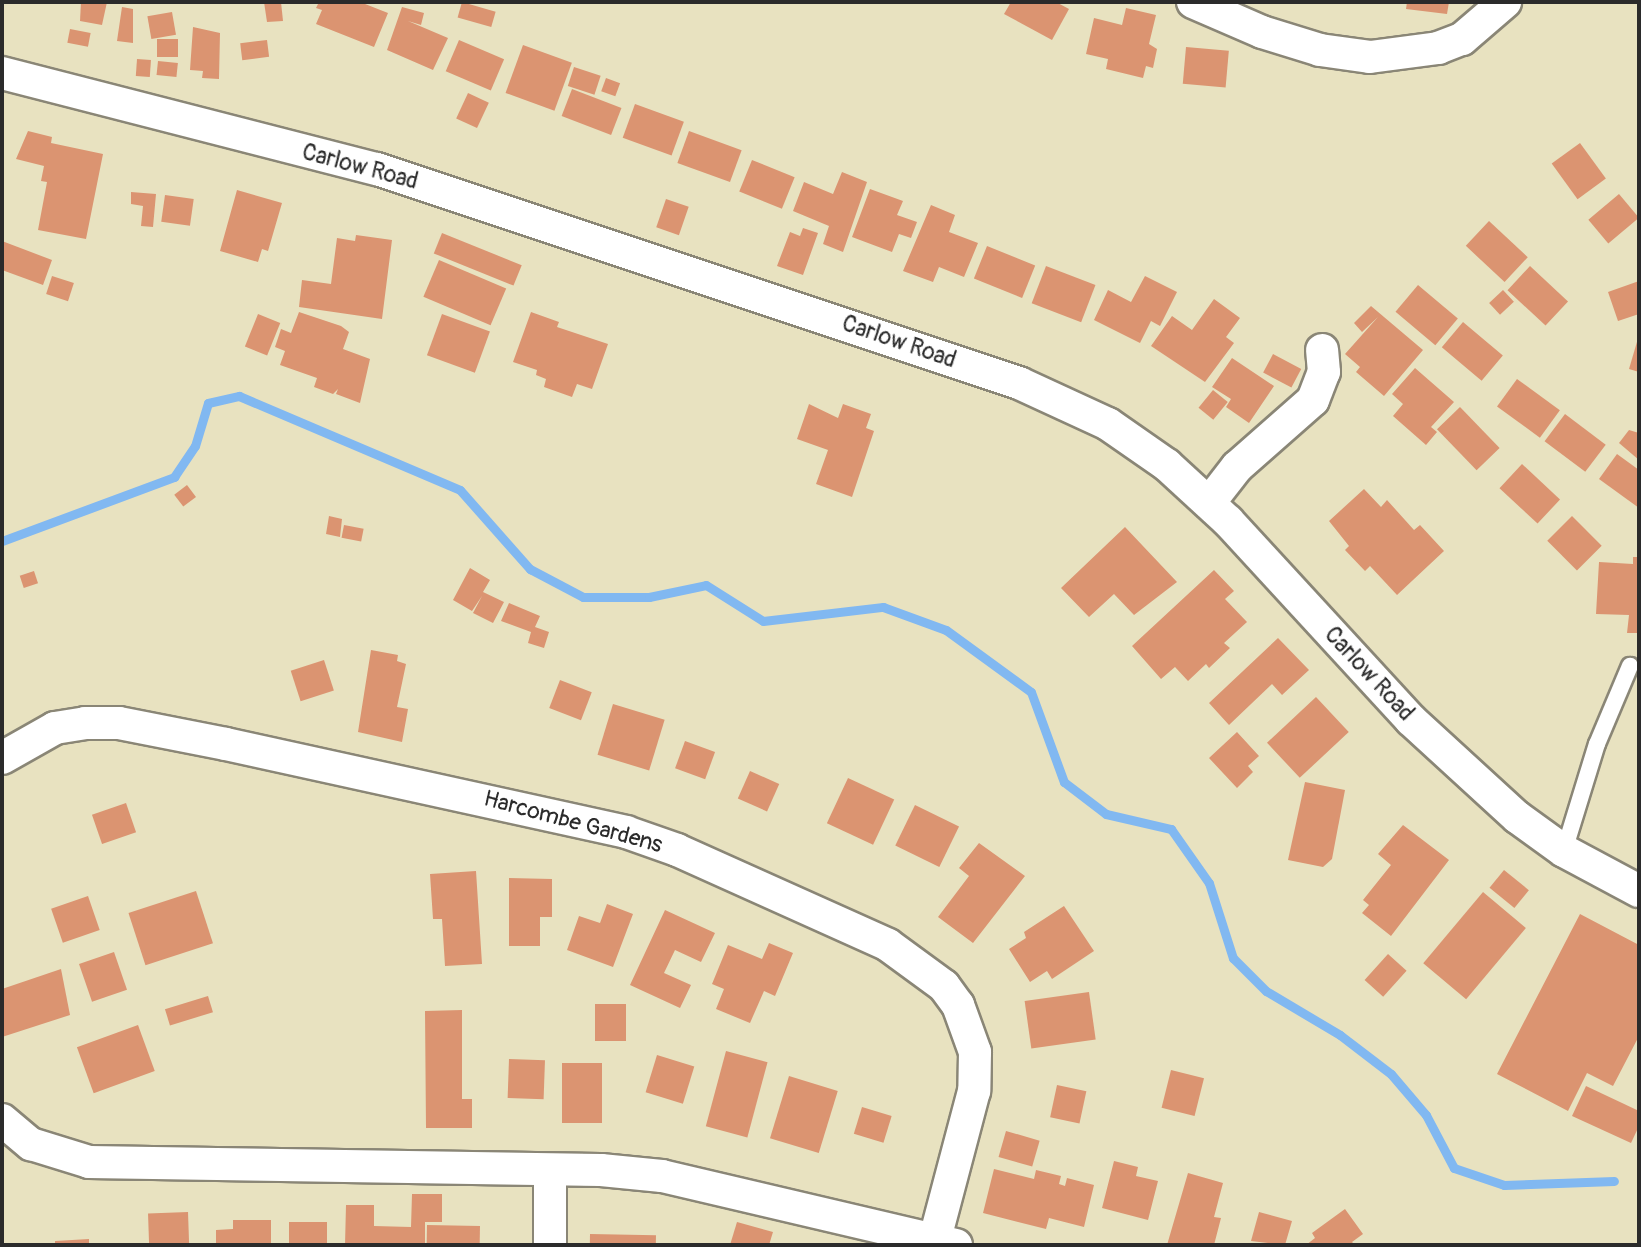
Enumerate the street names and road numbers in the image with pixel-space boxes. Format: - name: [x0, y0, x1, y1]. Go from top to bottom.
- street label: Carlow Road: [299, 138, 421, 196]
- street label: Carlow Road: [838, 310, 960, 374]
- street label: Carlow Road: [1318, 621, 1420, 727]
- street label: Harcombe Gardens: [481, 785, 665, 859]

